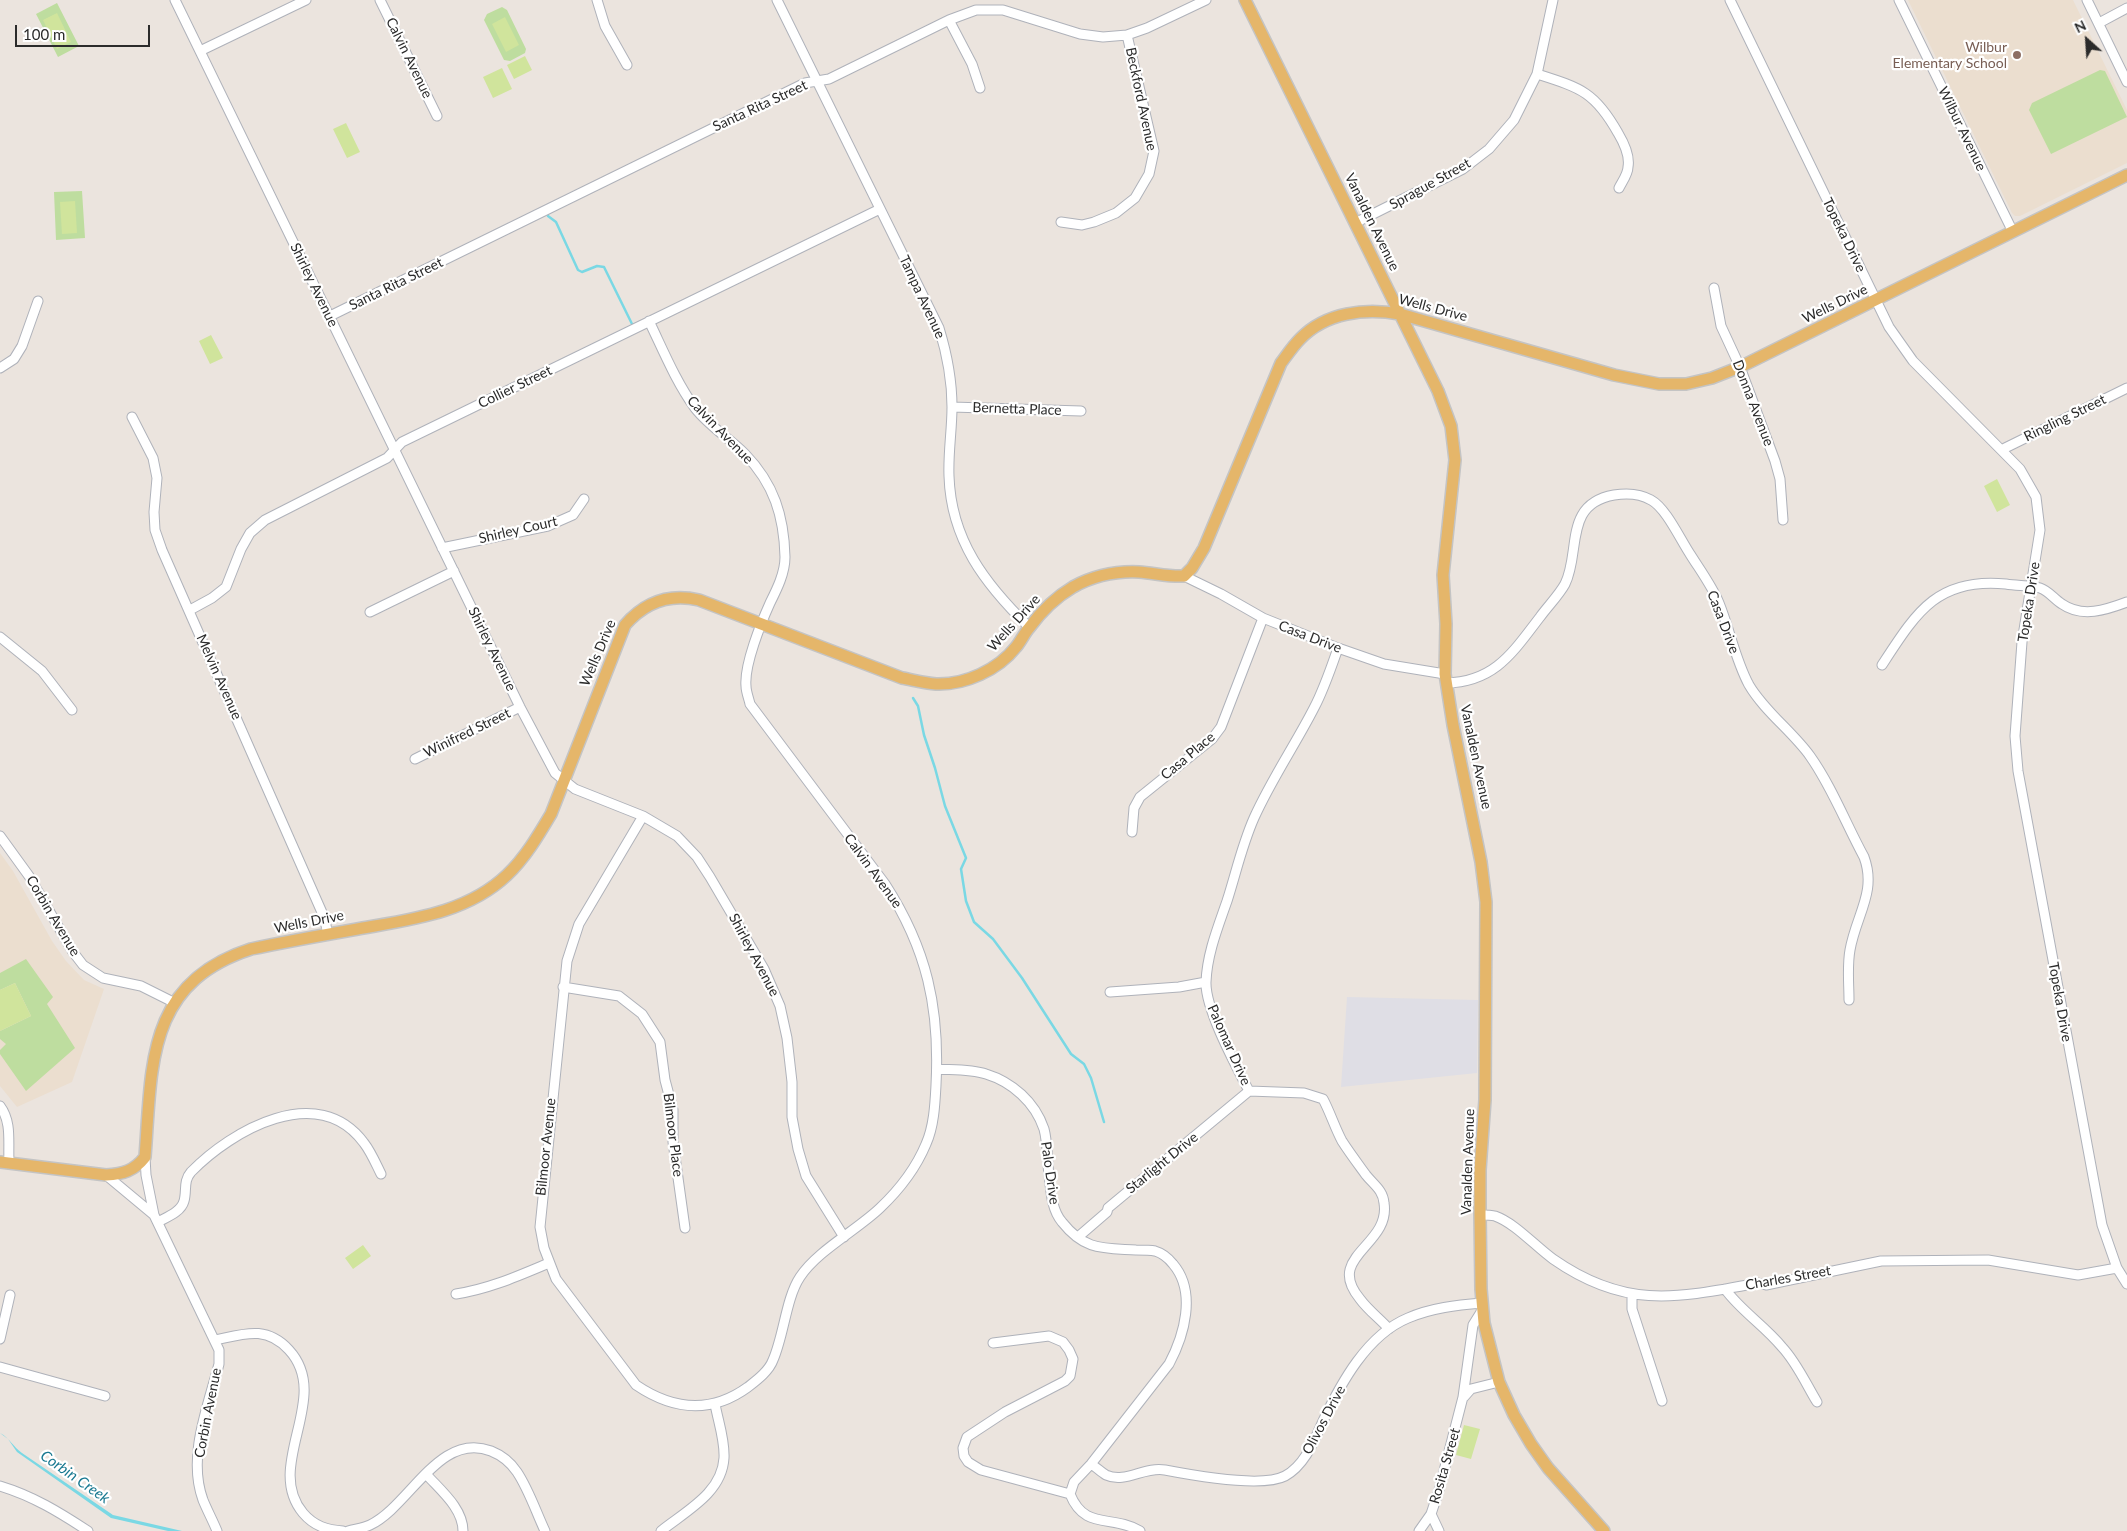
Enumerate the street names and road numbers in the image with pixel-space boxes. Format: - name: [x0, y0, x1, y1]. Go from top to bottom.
- street label: Calvin Avenue: [382, 15, 436, 101]
- street label: Beckford Avenue: [1122, 46, 1160, 152]
- street label: Santa Rita Street: [710, 77, 810, 135]
- street label: Wilbur Avenue: [1934, 84, 1990, 174]
- street label: Sprague Street: [1387, 155, 1473, 213]
- street label: Vanalden Avenue: [1341, 170, 1403, 274]
- street label: Topeka Drive: [1819, 195, 1869, 275]
- street label: Shirley Avenue: [286, 240, 342, 330]
- street label: Tampa Avenue: [895, 253, 949, 341]
- street label: Santa Rita Street: [346, 254, 446, 314]
- street label: Wells Drive: [1800, 281, 1870, 327]
- street label: Wells Drive: [1397, 291, 1469, 325]
- street label: Donna Avenue: [1729, 358, 1777, 448]
- street label: Collier Street: [475, 362, 555, 412]
- street label: Ringling Street: [2021, 391, 2109, 445]
- street label: Calvin Avenue: [683, 393, 757, 467]
- street label: Bernetta Place: [972, 399, 1062, 419]
- street label: Shirley Court: [477, 513, 559, 547]
- street label: Topeka Drive: [2014, 561, 2044, 643]
- street label: Casa Drive: [1703, 588, 1743, 656]
- street label: Wells Drive: [984, 591, 1044, 655]
- street label: Shirley Avenue: [464, 604, 520, 694]
- street label: Wells Drive: [576, 617, 620, 689]
- street label: Casa Drive: [1276, 617, 1344, 657]
- street label: Melvin Avenue: [193, 632, 245, 722]
- street label: Vanalden Avenue: [1457, 703, 1495, 811]
- street label: Winifred Street: [421, 705, 513, 761]
- street label: Casa Place: [1158, 729, 1218, 783]
- street label: Calvin Avenue: [840, 830, 906, 912]
- street label: Corbin Avenue: [22, 873, 84, 959]
- street label: Wells Drive: [273, 907, 345, 937]
- street label: Shirley Avenue: [725, 911, 783, 999]
- street label: Topeka Drive: [2045, 961, 2075, 1043]
- street label: Palomar Drive: [1204, 1002, 1254, 1088]
- street label: Bilmoor Place: [660, 1092, 686, 1178]
- street label: Bilmoor Avenue: [533, 1097, 559, 1197]
- street label: Vanalden Avenue: [1458, 1109, 1478, 1215]
- street label: Starlight Drive: [1123, 1129, 1201, 1197]
- street label: Palo Drive: [1037, 1140, 1063, 1206]
- street label: Charles Street: [1744, 1262, 1832, 1294]
- street label: Corbin Avenue: [191, 1367, 225, 1459]
- street label: Olivos Drive: [1299, 1383, 1349, 1457]
- street label: Rosita Street: [1426, 1426, 1464, 1506]

